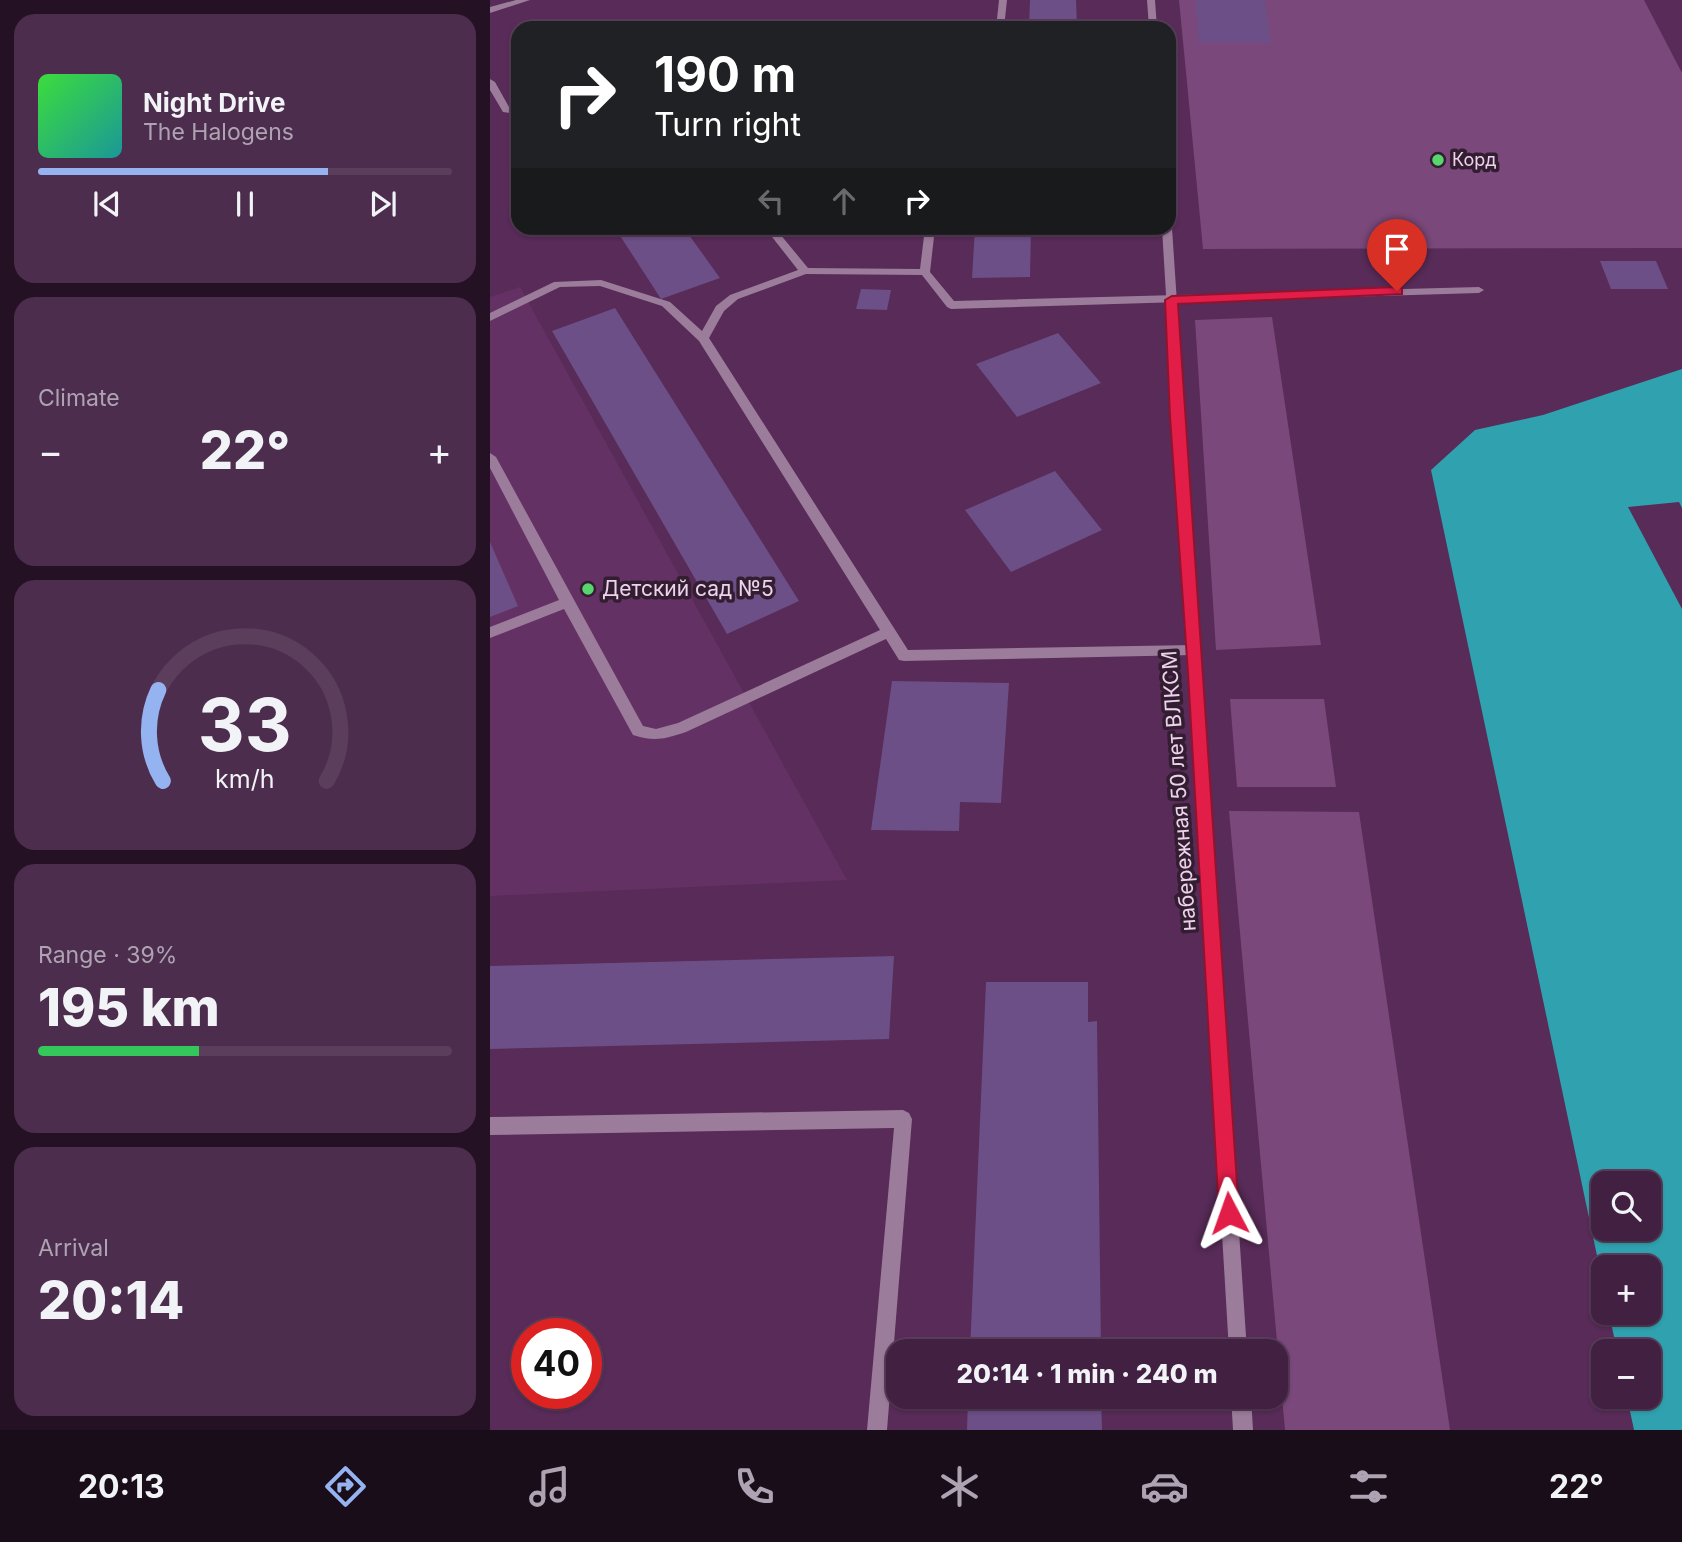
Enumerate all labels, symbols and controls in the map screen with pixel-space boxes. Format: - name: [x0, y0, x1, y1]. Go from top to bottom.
- text: 190 m: [654, 45, 796, 104]
- icon: right: [539, 49, 630, 140]
- text: Night Drive: [143, 87, 285, 118]
- text: Turn right: [654, 105, 801, 144]
- text: The Halogens: [143, 118, 294, 146]
- place label: Корд: [1452, 149, 1497, 170]
- marker: Корд: [1430, 152, 1446, 168]
- icon: left: [752, 182, 790, 220]
- icon: ahead: [825, 182, 863, 220]
- icon: right: [898, 182, 936, 220]
- icon: previous: [88, 185, 126, 223]
- icon: pause: [226, 185, 264, 223]
- icon: next: [364, 185, 402, 223]
- pin: [1367, 219, 1427, 291]
- icon: arrive: [1378, 230, 1416, 268]
- text: Climate: [38, 384, 120, 412]
- text: 22°: [200, 419, 290, 482]
- text: −: [38, 428, 63, 474]
- text: +: [427, 428, 452, 474]
- place label: Детский сад №5: [602, 576, 774, 601]
- marker: Детский сад №5: [580, 581, 596, 597]
- street label: набережная 50 лет ВЛКСМ: [1156, 650, 1201, 932]
- text: 33: [198, 680, 292, 769]
- text: km/h: [215, 764, 275, 794]
- text: Range · 39%: [38, 941, 177, 969]
- text: 195 km: [38, 976, 220, 1039]
- map controls: [1591, 1171, 1661, 1409]
- button: search: [1591, 1171, 1661, 1241]
- position arrow: [1192, 1176, 1266, 1250]
- text: Arrival: [38, 1234, 109, 1262]
- button: +: [1591, 1255, 1661, 1325]
- text: 20:14: [38, 1269, 184, 1332]
- speed limit sign: 40: [511, 1318, 602, 1409]
- button: −: [1591, 1339, 1661, 1409]
- text: 20:14 · 1 min · 240 m: [956, 1358, 1218, 1389]
- icon: directions: [321, 1462, 370, 1511]
- icon: music: [525, 1462, 574, 1511]
- icon: phone: [730, 1462, 779, 1511]
- icon: climate: [935, 1462, 984, 1511]
- icon: car: [1140, 1462, 1189, 1511]
- icon: filters: [1344, 1462, 1393, 1511]
- text: 20:13: [78, 1467, 165, 1506]
- text: 22°: [1549, 1467, 1604, 1506]

